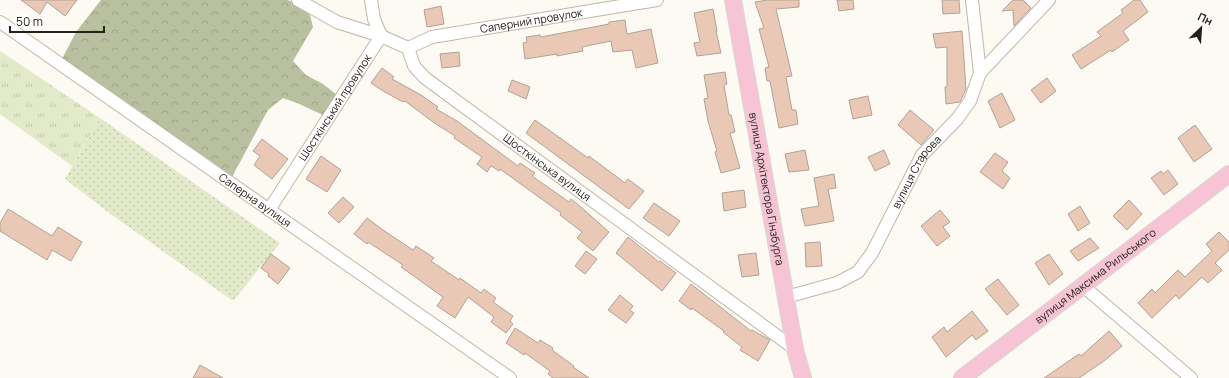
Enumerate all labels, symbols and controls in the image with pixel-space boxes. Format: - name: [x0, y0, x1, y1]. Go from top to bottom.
- street label: Саперний провулок: [479, 4, 584, 36]
- scale bar: [10, 8, 104, 34]
- north arrow: [1181, 8, 1221, 48]
- text: Пн: [1196, 9, 1215, 28]
- text: 50 m: [16, 13, 43, 30]
- street label: Шосткінський провулок: [295, 51, 375, 163]
- street label: вулиця Архітектора Гінзбурга: [746, 111, 788, 267]
- street label: Шосткінська вулиця: [500, 130, 594, 204]
- street label: вулиця Старова: [888, 132, 944, 211]
- street label: Саперна вулиця: [216, 169, 294, 230]
- street label: вулиця Максима Рильського: [1032, 224, 1159, 327]

